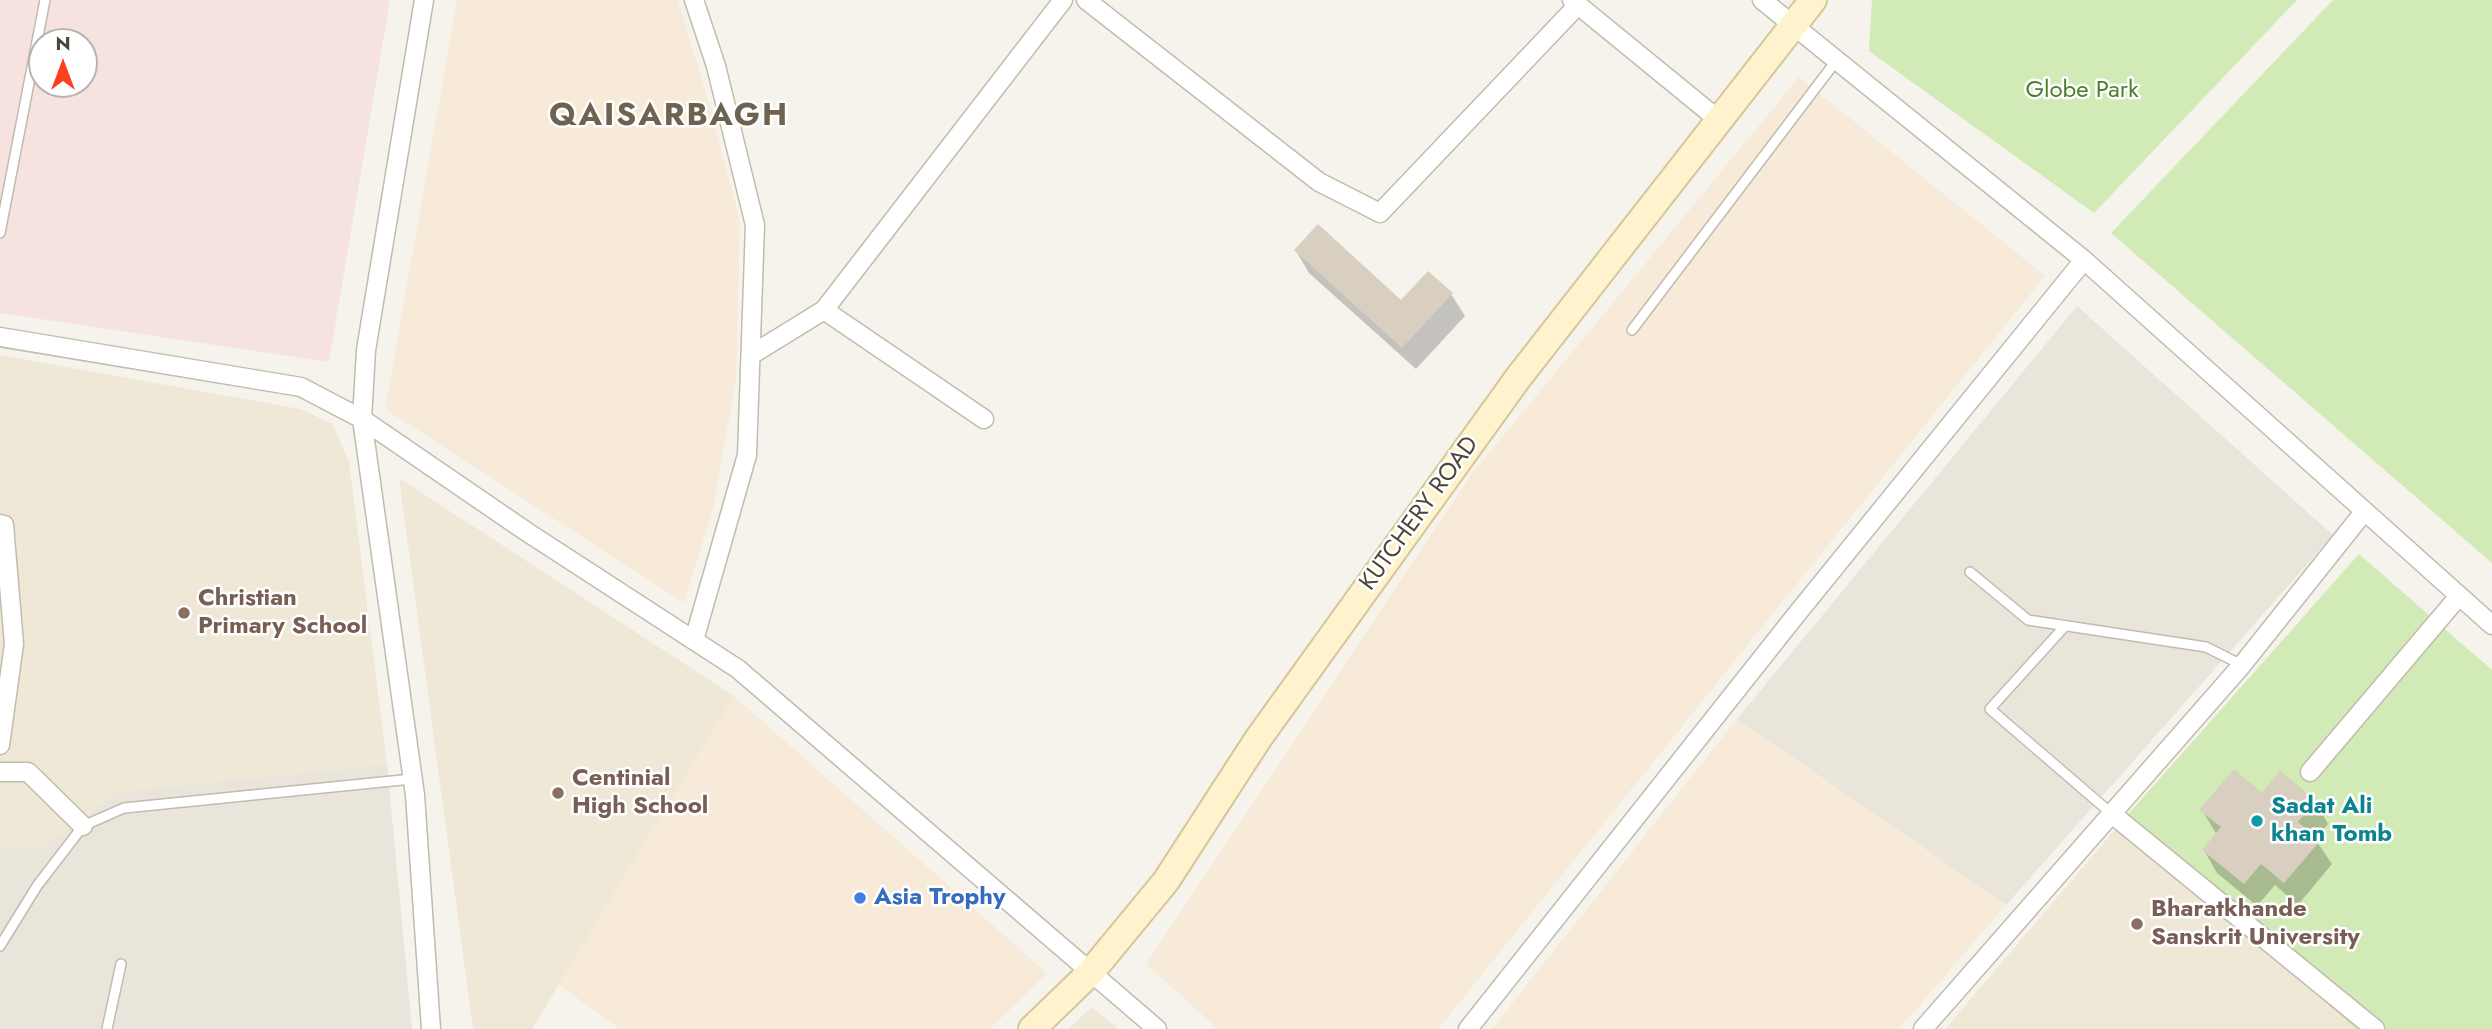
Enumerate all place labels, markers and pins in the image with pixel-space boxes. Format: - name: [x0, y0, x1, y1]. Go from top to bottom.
- place label: Christian Primary School: [198, 585, 367, 641]
- marker: Christian Primary School: [176, 605, 192, 621]
- place label: Centinial High School: [572, 765, 708, 821]
- marker: Centinial High School: [550, 785, 566, 801]
- place label: Sadat Ali khan Tomb: [2271, 793, 2392, 849]
- marker: Sadat Ali khan Tomb: [2249, 813, 2265, 829]
- place label: Asia Trophy: [874, 884, 1005, 912]
- marker: Asia Trophy: [852, 890, 868, 906]
- place label: Bharatkhande Sanskrit University: [2151, 896, 2360, 952]
- marker: Bharatkhande Sanskrit University: [2129, 916, 2145, 932]

